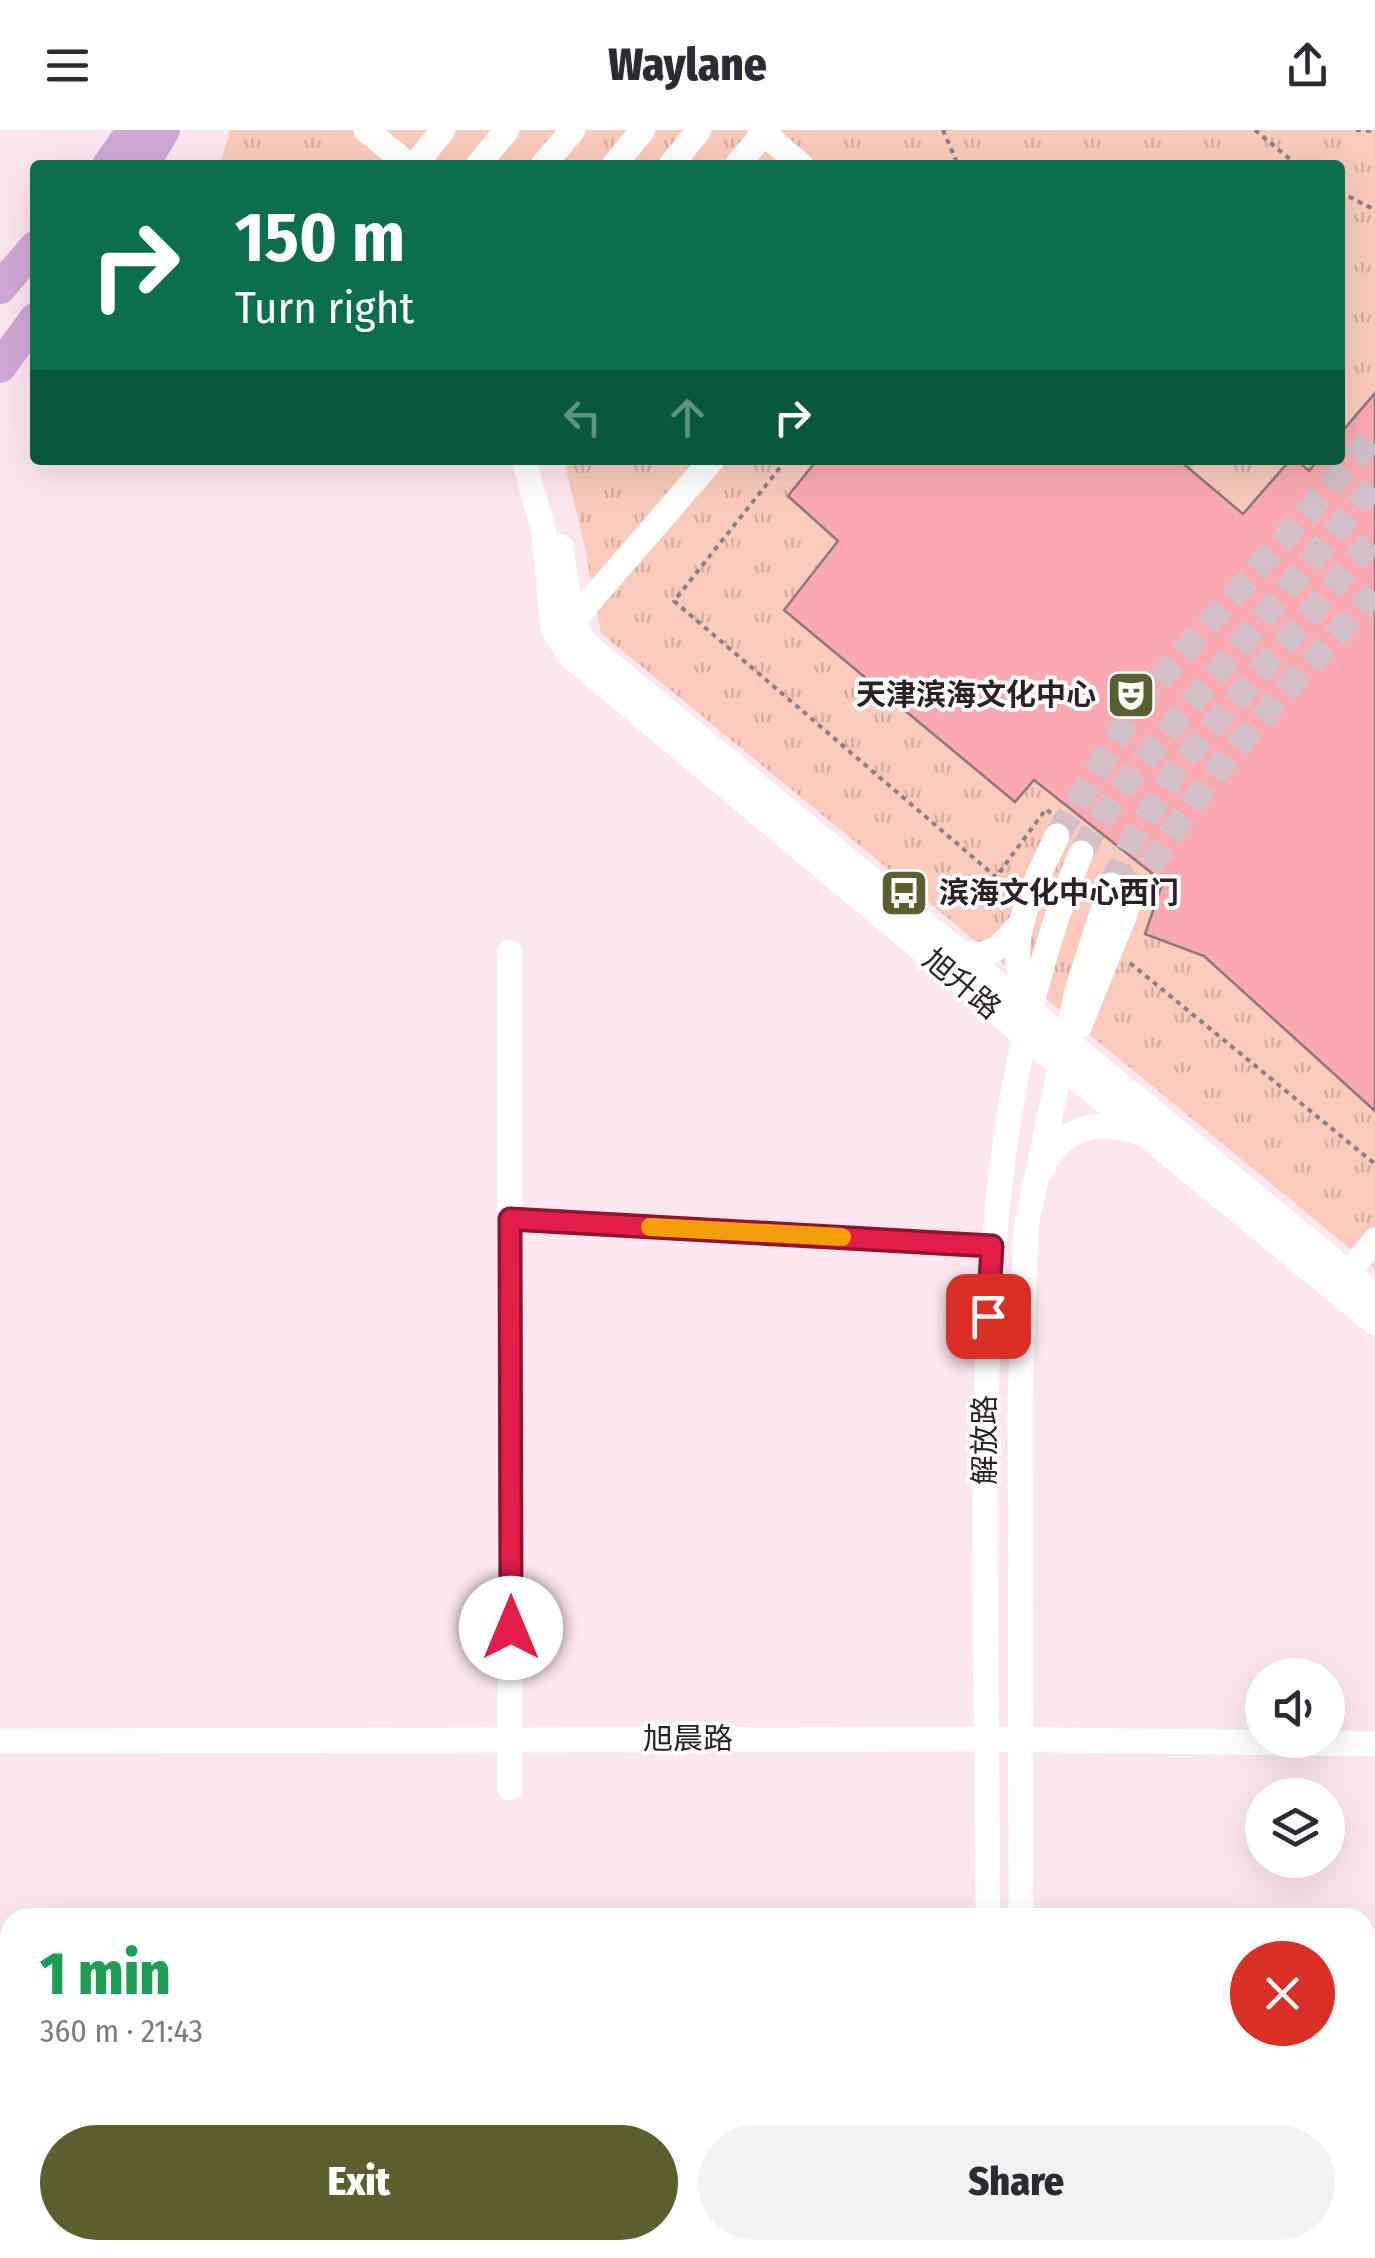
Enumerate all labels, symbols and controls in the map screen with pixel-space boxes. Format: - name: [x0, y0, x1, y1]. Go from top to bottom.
- icon: menu: [40, 38, 95, 93]
- text: Waylane: [608, 38, 767, 92]
- icon: share: [1280, 38, 1335, 93]
- text: 150 m: [235, 196, 405, 280]
- icon: right: [70, 200, 200, 330]
- text: Turn right: [235, 281, 414, 335]
- icon: left: [555, 390, 610, 445]
- icon: ahead: [660, 390, 715, 445]
- icon: right: [765, 390, 820, 445]
- theatre icon: 天津滨海文化中心: [1105, 669, 1157, 721]
- place label: 天津滨海文化中心: [856, 677, 1096, 713]
- bus stop icon: 滨海文化中心西门: [878, 867, 930, 919]
- place label: 滨海文化中心西门: [939, 875, 1179, 911]
- street label: 旭升路: [916, 941, 1008, 1027]
- pin: [946, 1274, 1031, 1359]
- icon: arrive: [961, 1289, 1016, 1344]
- street label: 解放路: [967, 1395, 1003, 1485]
- position arrow: [459, 1576, 563, 1680]
- map controls: [1245, 1658, 1345, 1878]
- button: sound: [1245, 1658, 1345, 1758]
- street label: 旭晨路: [643, 1721, 733, 1757]
- button: layers: [1245, 1778, 1345, 1878]
- text: 1 min: [40, 1938, 171, 2010]
- button: close: [1230, 1941, 1335, 2046]
- text: 360 m · 21:43: [40, 2012, 203, 2050]
- button: Exit: [40, 2125, 678, 2240]
- button: Share: [698, 2125, 1335, 2240]

